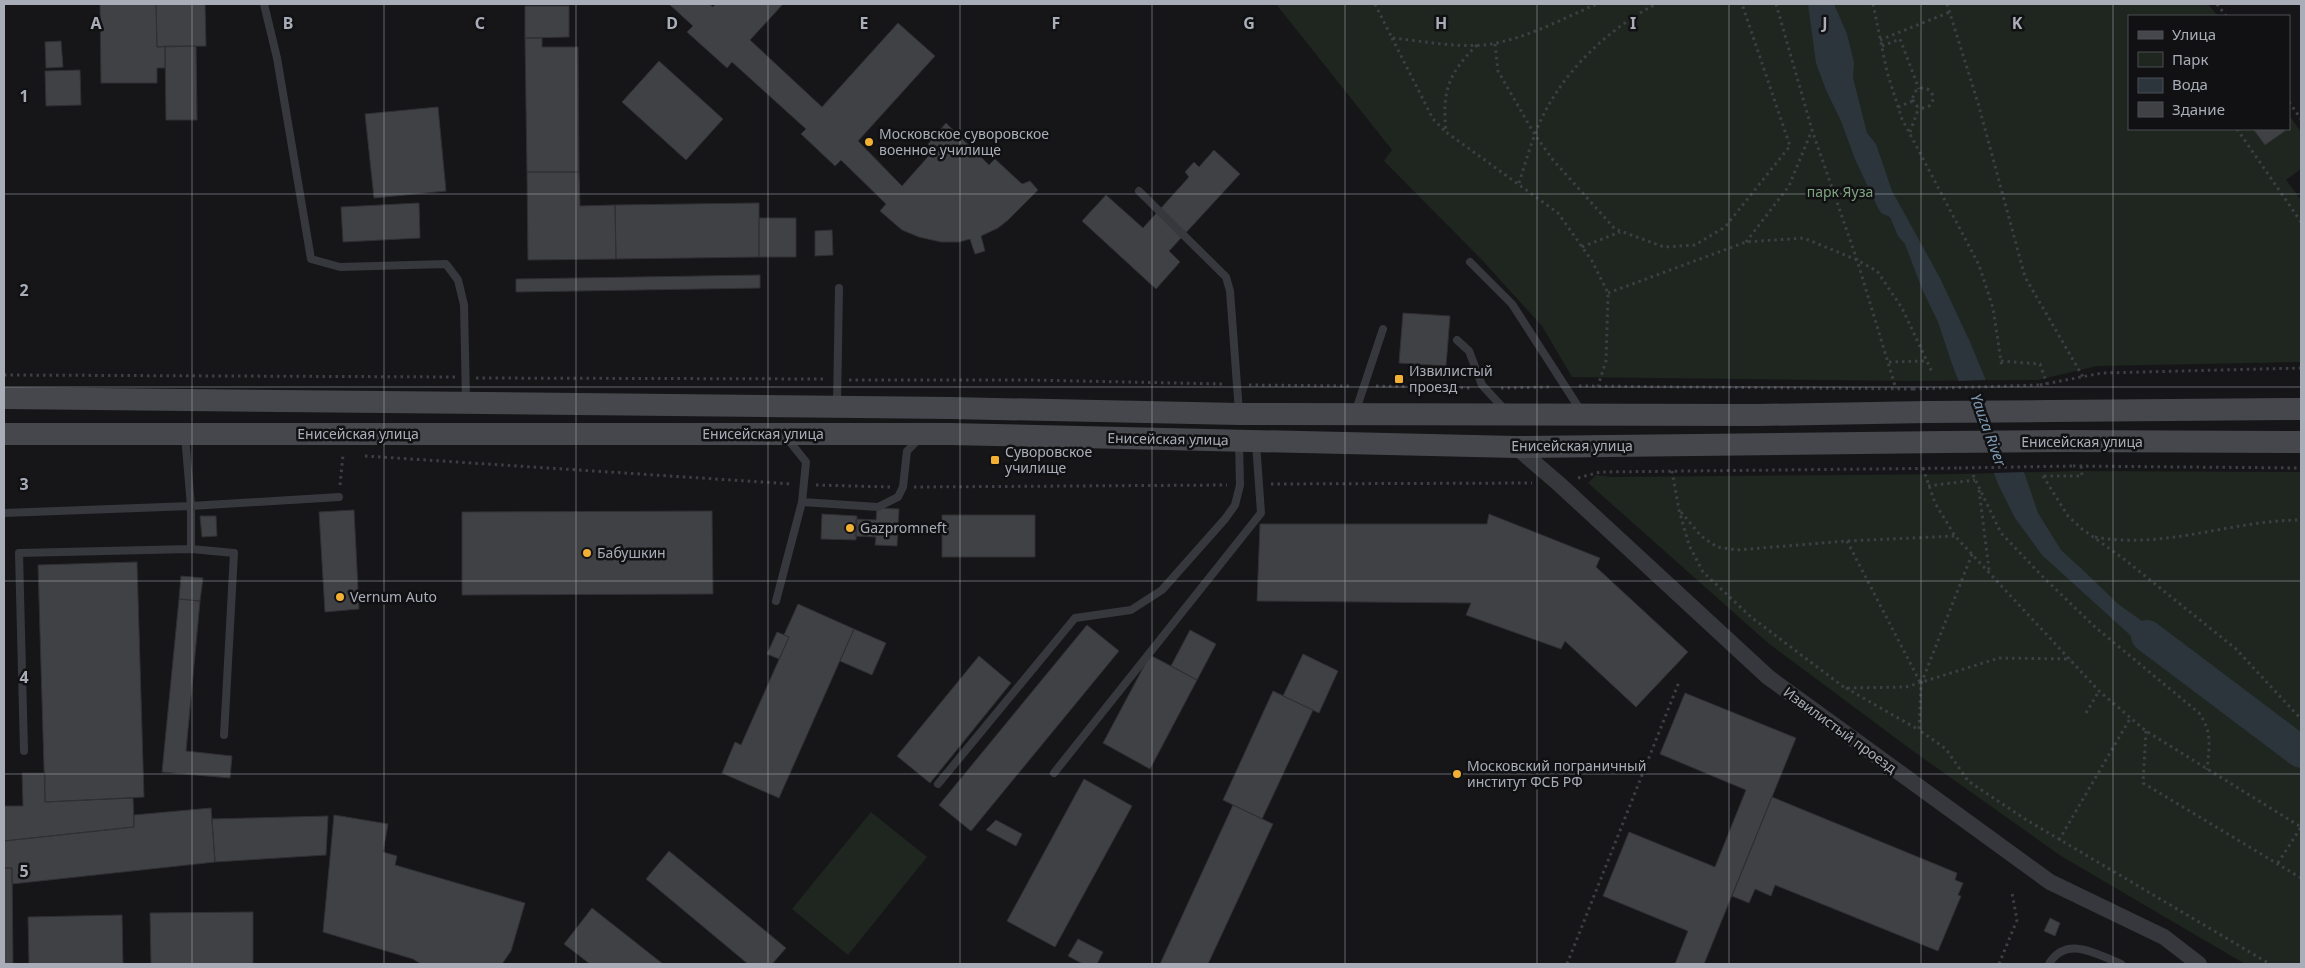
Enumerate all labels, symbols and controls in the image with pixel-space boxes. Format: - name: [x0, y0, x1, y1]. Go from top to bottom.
- text: A: [90, 12, 102, 34]
- text: B: [283, 12, 293, 34]
- text: C: [475, 12, 485, 34]
- text: D: [666, 12, 678, 34]
- text: E: [860, 12, 869, 34]
- text: F: [1052, 12, 1060, 34]
- text: G: [1243, 12, 1255, 34]
- text: H: [1435, 12, 1447, 34]
- text: I: [1630, 12, 1636, 34]
- text: J: [1820, 12, 1828, 34]
- text: K: [2012, 12, 2023, 34]
- legend: [2128, 15, 2290, 130]
- text: Улица: [2172, 24, 2216, 44]
- text: Парк: [2172, 49, 2208, 69]
- text: Вода: [2172, 74, 2208, 94]
- text: 1: [19, 85, 29, 107]
- text: Здание: [2172, 99, 2225, 119]
- place label: Московское суворовское военное училище: [879, 124, 1049, 159]
- marker: Московское суворовское военное училище: [863, 136, 875, 148]
- park label: парк Яуза: [1807, 182, 1873, 201]
- text: 2: [19, 279, 29, 301]
- place label: Извилистый проезд: [1409, 361, 1493, 396]
- marker: Извилистый проезд: [1393, 373, 1405, 385]
- water label: Yauza River: [1967, 390, 2012, 470]
- street label: Енисейская улица: [297, 424, 419, 443]
- street label: Енисейская улица: [702, 424, 824, 443]
- street label: Енисейская улица: [1107, 428, 1229, 449]
- street label: Енисейская улица: [2021, 432, 2143, 451]
- street label: Енисейская улица: [1511, 436, 1633, 455]
- place label: Суворовское училище: [1005, 442, 1092, 477]
- marker: Суворовское училище: [989, 454, 1001, 466]
- text: 3: [19, 473, 29, 495]
- place label: Gazpromneft: [860, 518, 947, 537]
- marker: Gazpromneft: [844, 522, 856, 534]
- place label: Бабушкин: [597, 543, 666, 562]
- marker: Бабушкин: [581, 547, 593, 559]
- place label: Vernum Auto: [350, 587, 437, 606]
- marker: Vernum Auto: [334, 591, 346, 603]
- text: 4: [19, 666, 29, 688]
- street label: Извилистый проезд: [1780, 682, 1901, 777]
- place label: Московский пограничный институт ФСБ РФ: [1467, 756, 1646, 791]
- marker: Московский пограничный институт ФСБ РФ: [1451, 768, 1463, 780]
- text: 5: [19, 860, 29, 882]

